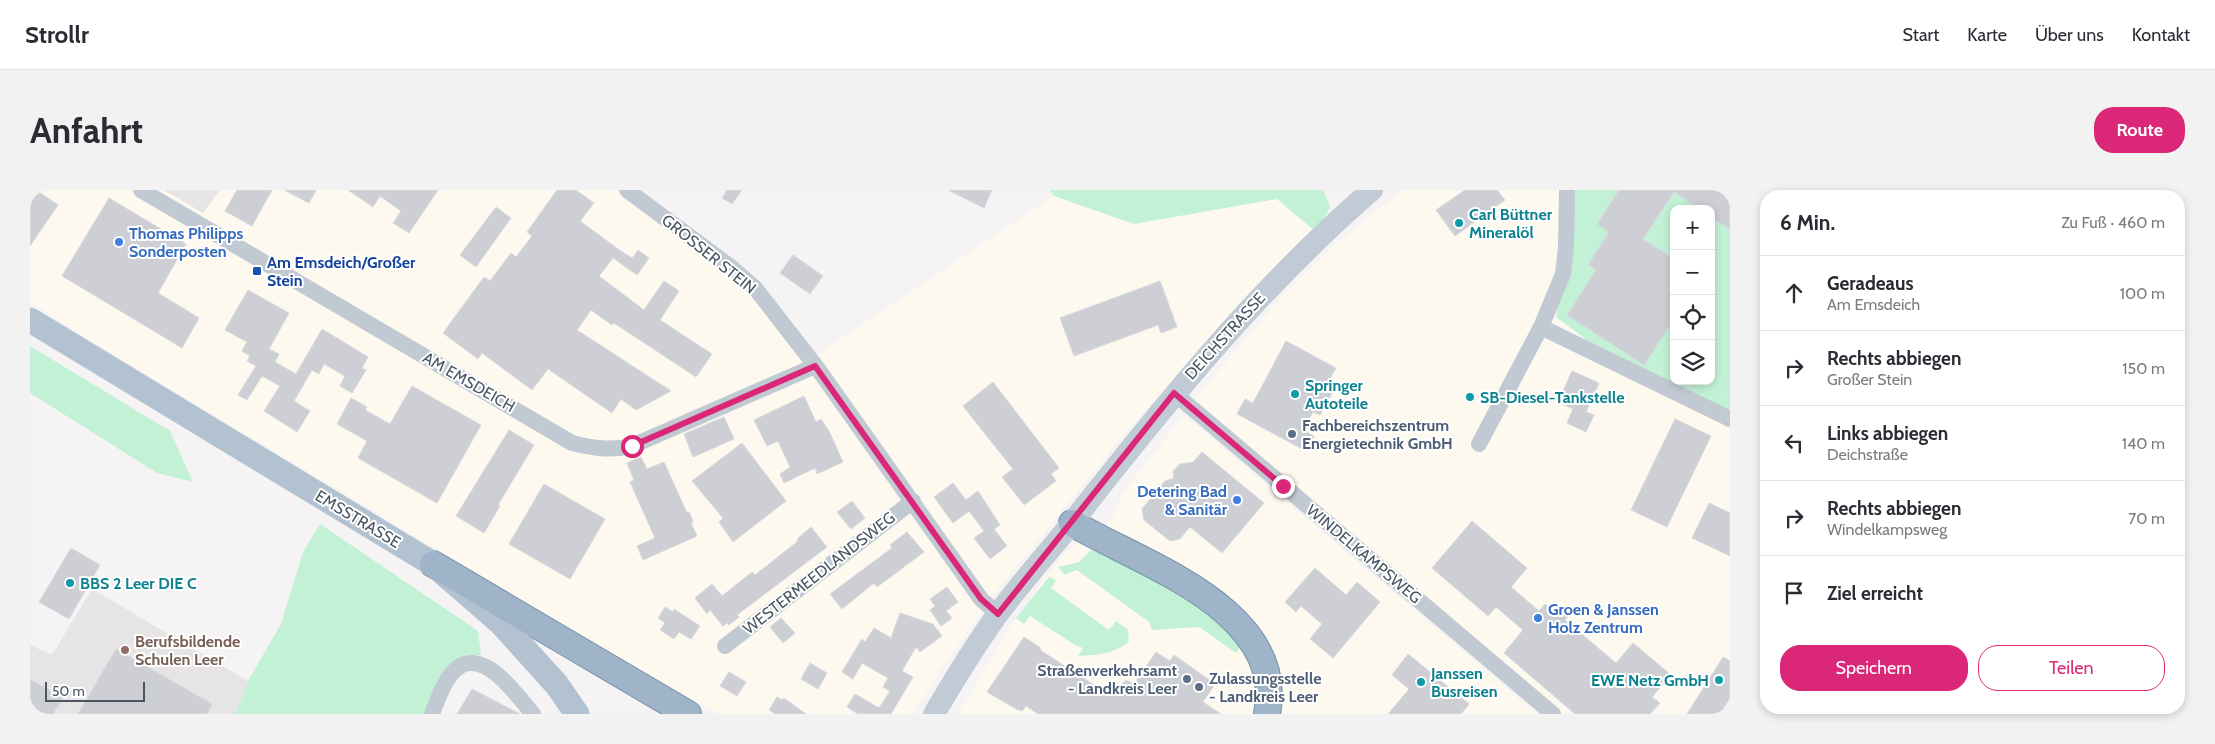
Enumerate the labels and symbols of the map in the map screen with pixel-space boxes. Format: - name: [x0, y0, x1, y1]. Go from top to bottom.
- place label: Carl Büttner Mineralöl: [1469, 205, 1553, 242]
- street label: GROSSER STEIN: [658, 210, 760, 298]
- marker: Carl Büttner Mineralöl: [1453, 217, 1465, 229]
- place label: Thomas Philipps Sonderposten: [129, 224, 243, 261]
- marker: Thomas Philipps Sonderposten: [113, 236, 125, 248]
- place label: Am Emsdeich/Großer Stein: [267, 253, 416, 290]
- marker: Am Emsdeich/Großer Stein: [251, 265, 263, 277]
- street label: DEICHSTRASSE: [1181, 288, 1269, 383]
- street label: AM EMSDEICH: [419, 348, 519, 416]
- place label: Springer Autoteile: [1305, 376, 1368, 413]
- marker: Springer Autoteile: [1289, 388, 1301, 400]
- place label: SB-Diesel-Tankstelle: [1480, 388, 1624, 407]
- marker: SB-Diesel-Tankstelle: [1464, 391, 1476, 403]
- place label: Fachbereichszentrum Energietechnik GmbH: [1302, 416, 1453, 453]
- marker: Fachbereichszentrum Energietechnik GmbH: [1286, 428, 1298, 440]
- route start: [621, 435, 644, 458]
- route end: [1272, 475, 1295, 498]
- place label: Detering Bad & Sanitär: [1137, 482, 1228, 519]
- street label: EMSSTRASSE: [312, 486, 404, 552]
- marker: Detering Bad & Sanitär: [1231, 494, 1243, 506]
- street label: WINDELKAMPSWEG: [1303, 500, 1425, 608]
- street label: WESTERMEEDLANDSWEG: [739, 508, 899, 638]
- place label: BBS 2 Leer DIE C: [80, 574, 197, 593]
- marker: BBS 2 Leer DIE C: [64, 577, 76, 589]
- place label: Groen & Janssen Holz Zentrum: [1548, 600, 1659, 637]
- marker: Groen & Janssen Holz Zentrum: [1532, 612, 1544, 624]
- place label: Berufsbildende Schulen Leer: [135, 632, 240, 669]
- marker: Berufsbildende Schulen Leer: [119, 644, 131, 656]
- place label: Straßenverkehrsamt - Landkreis Leer: [1037, 661, 1178, 698]
- place label: Janssen Busreisen: [1430, 664, 1498, 701]
- place label: Zulassungsstelle - Landkreis Leer: [1209, 669, 1321, 706]
- place label: EWE Netz GmbH: [1591, 671, 1709, 690]
- marker: Straßenverkehrsamt - Landkreis Leer: [1181, 673, 1193, 685]
- marker: EWE Netz GmbH: [1713, 674, 1725, 686]
- marker: Janssen Busreisen: [1415, 676, 1427, 688]
- scale bar: [45, 679, 145, 702]
- marker: Zulassungsstelle - Landkreis Leer: [1193, 681, 1205, 693]

